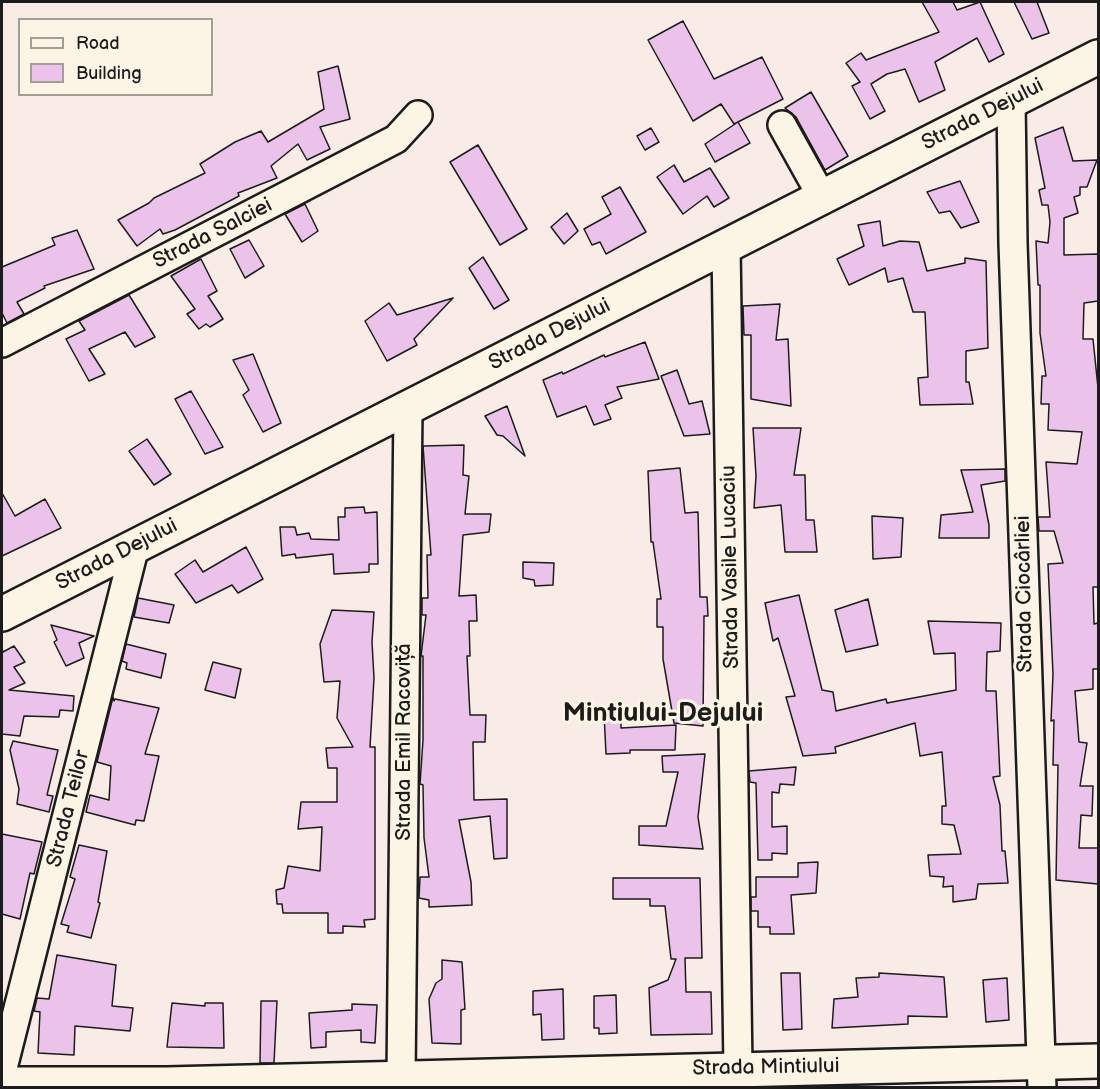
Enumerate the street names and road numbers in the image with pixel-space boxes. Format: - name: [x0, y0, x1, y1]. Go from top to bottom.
- street label: Strada Dejului: [918, 74, 1048, 156]
- street label: Strada Salciei: [149, 193, 277, 275]
- street label: Strada Dejului: [485, 294, 615, 376]
- street label: Strada Vasile Lucaciu: [717, 465, 745, 669]
- street label: Strada Dejului: [52, 514, 182, 596]
- street label: Strada Ciocârliei: [1011, 515, 1039, 673]
- street label: Strada Emil Racoviță: [392, 643, 418, 841]
- street label: Strada Teilor: [42, 748, 96, 870]
- street label: Strada Mintiului: [692, 1054, 840, 1082]

